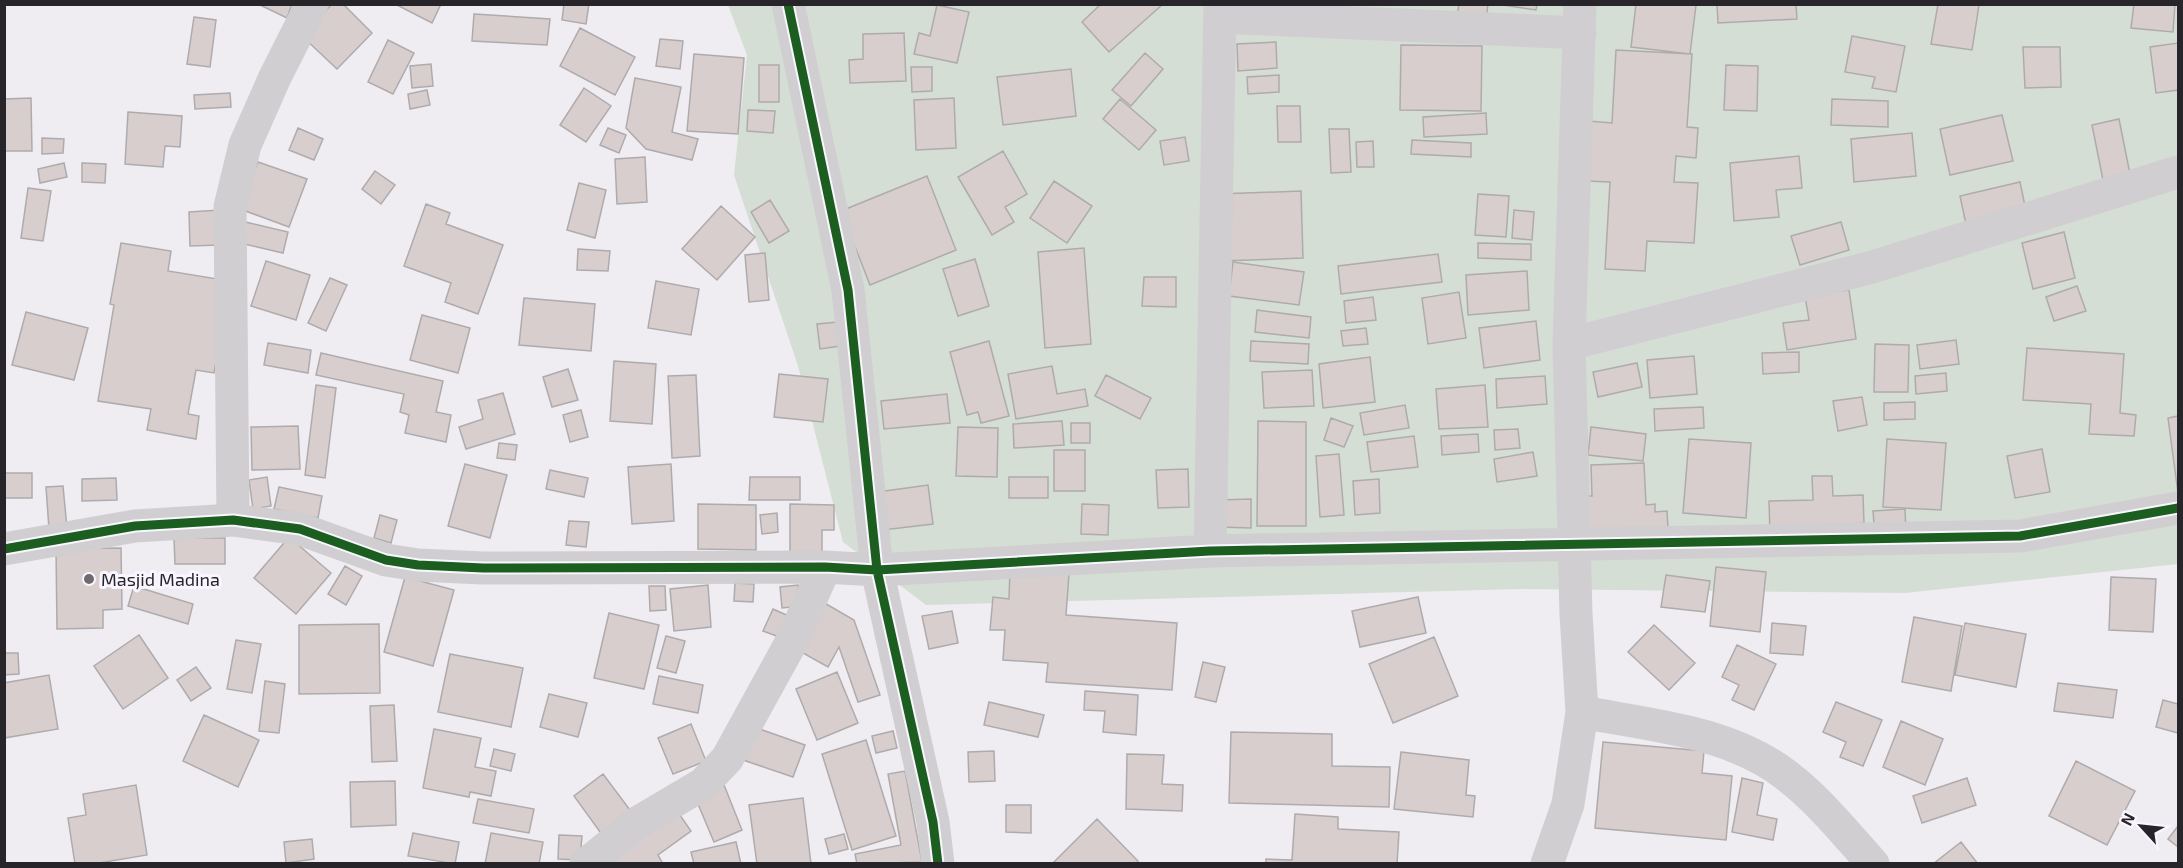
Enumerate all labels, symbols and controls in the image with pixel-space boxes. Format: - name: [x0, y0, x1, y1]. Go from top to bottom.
- place label: Masjid Madina: [101, 568, 220, 590]
- marker: Masjid Madina: [82, 572, 96, 586]
- north arrow: [2111, 796, 2171, 856]
- text: N: [2116, 809, 2138, 828]

